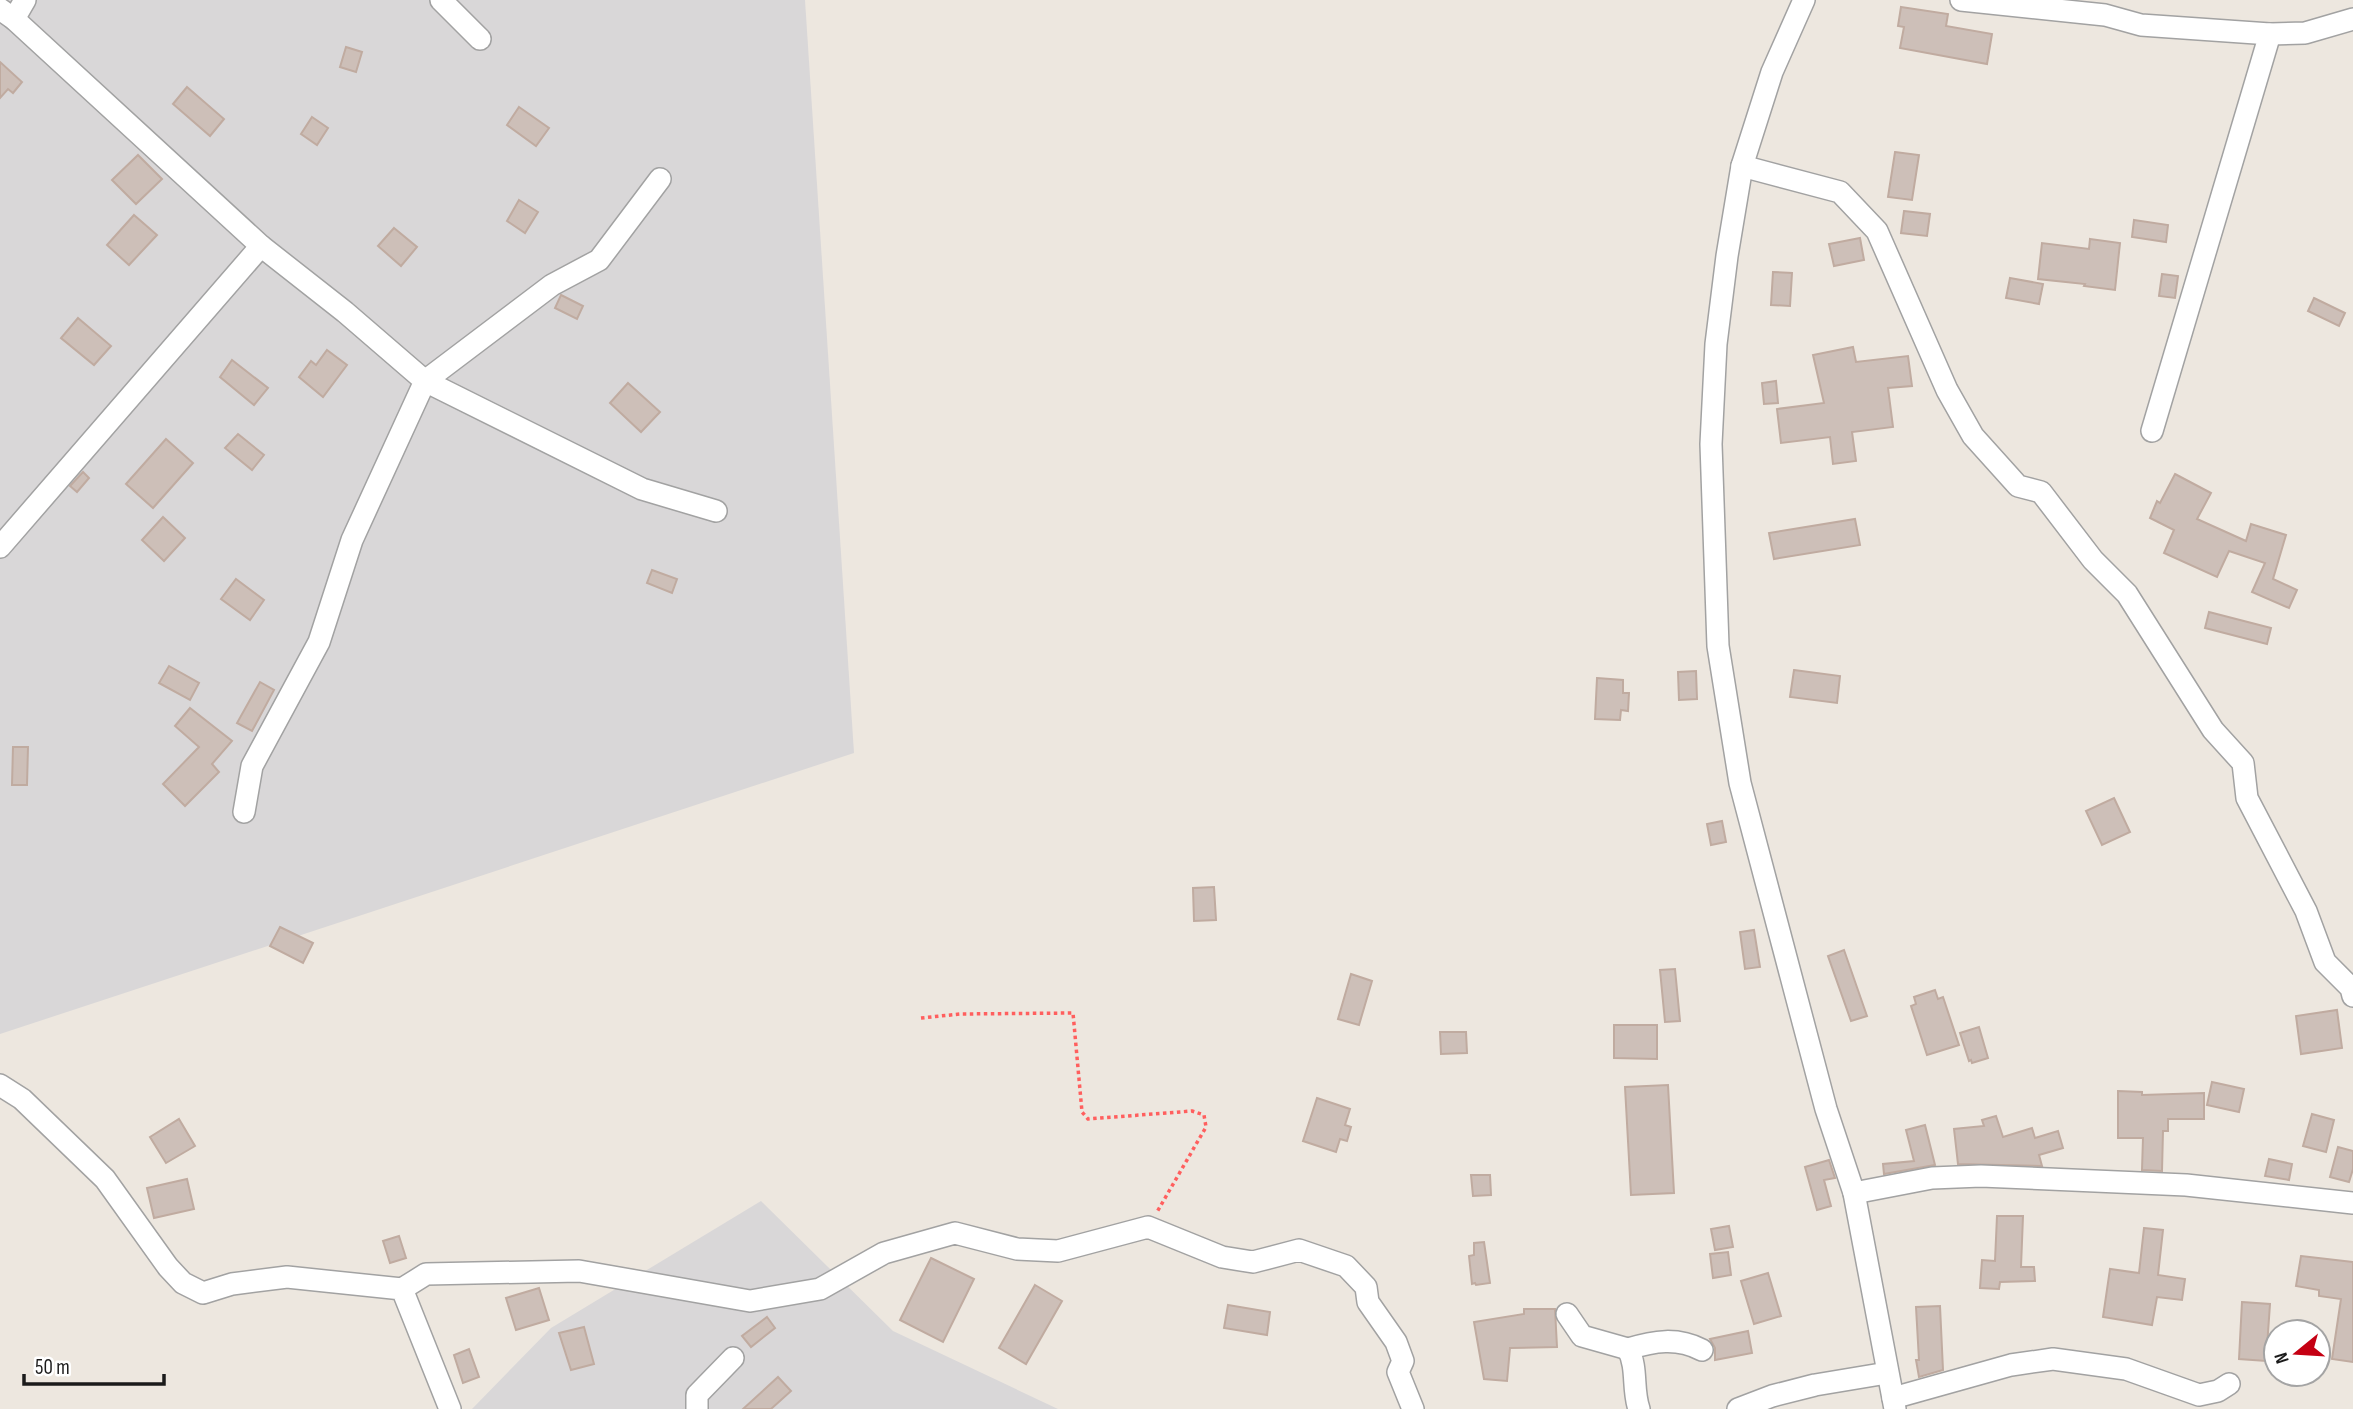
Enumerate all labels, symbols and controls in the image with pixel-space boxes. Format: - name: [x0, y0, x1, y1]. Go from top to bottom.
- north arrow: [2262, 1318, 2332, 1388]
- scale bar: [24, 1342, 164, 1386]
- text: N: [2270, 1349, 2295, 1366]
- text: 50 m: [35, 1355, 70, 1380]

